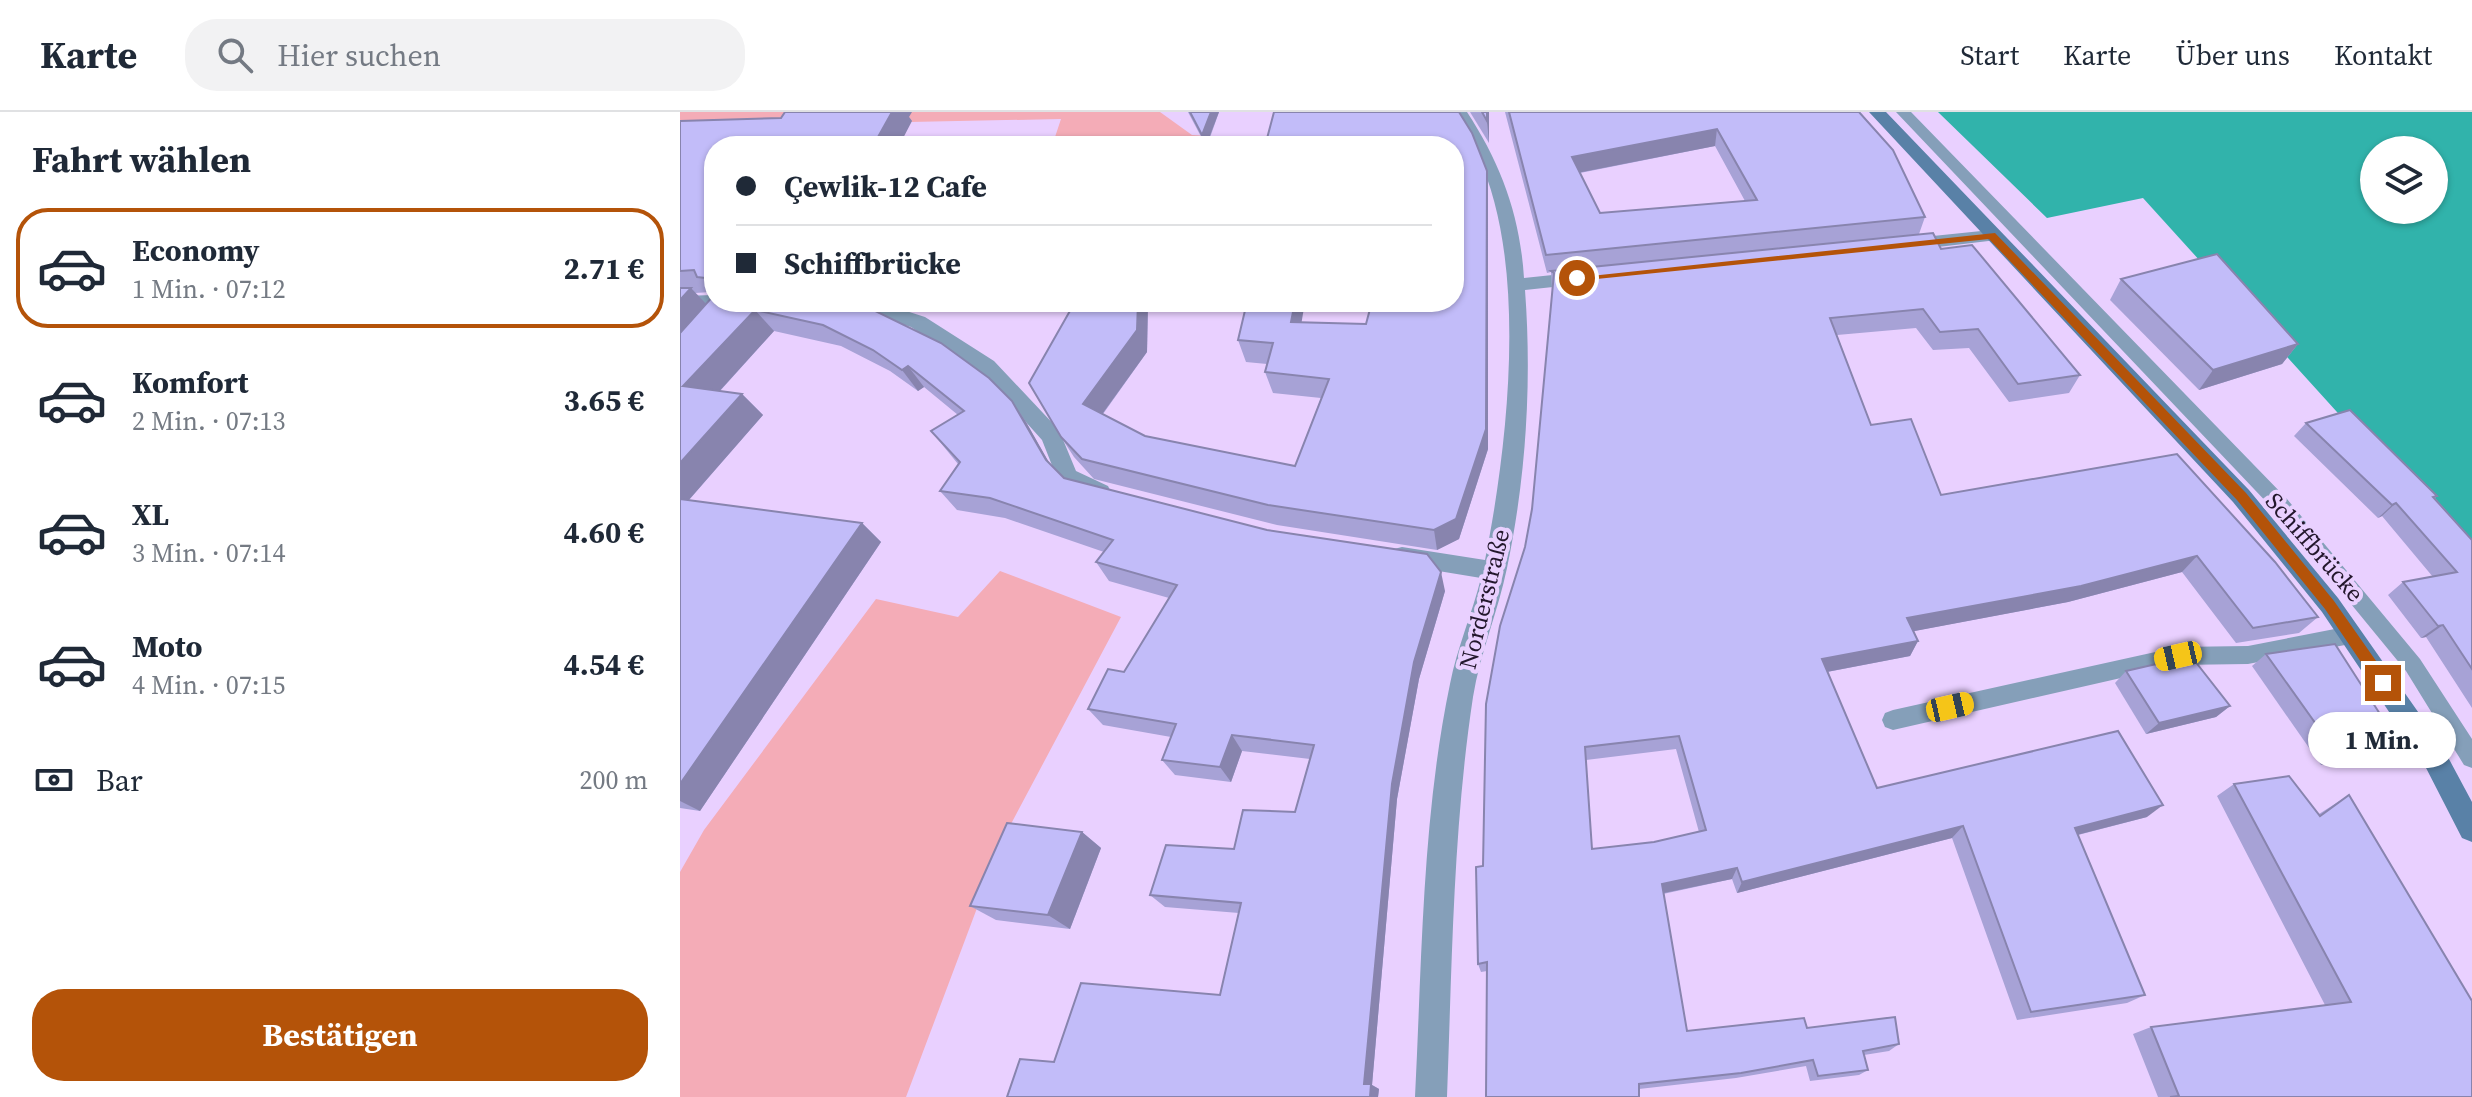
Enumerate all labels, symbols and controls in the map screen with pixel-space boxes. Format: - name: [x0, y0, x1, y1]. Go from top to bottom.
- search box: [185, 19, 745, 91]
- text: Karte: [40, 29, 137, 81]
- icon: search: [213, 33, 257, 77]
- text: Hier suchen: [277, 35, 441, 76]
- text: Start: [1960, 36, 2019, 74]
- text: Karte: [2063, 36, 2131, 74]
- text: Über uns: [2175, 36, 2290, 74]
- text: Kontakt: [2334, 36, 2432, 74]
- text: Fahrt wählen: [32, 135, 251, 184]
- map controls: [2360, 136, 2448, 224]
- button: layers: [2360, 136, 2448, 224]
- text: Çewlik-12 Cafe: [784, 166, 987, 207]
- text: Economy: [132, 230, 260, 271]
- icon: car: [36, 232, 108, 304]
- text: Schiffbrücke: [784, 243, 961, 284]
- text: 2.71 €: [564, 248, 644, 289]
- route start: [1559, 260, 1595, 296]
- text: 1 Min. · 07:12: [132, 271, 286, 307]
- text: Komfort: [132, 362, 249, 403]
- icon: car: [36, 364, 108, 436]
- text: 3.65 €: [564, 380, 644, 421]
- text: 2 Min. · 07:13: [132, 403, 286, 439]
- street label: Schiffbrücke: [2258, 485, 2372, 609]
- text: XL: [132, 494, 169, 535]
- icon: car: [36, 496, 108, 568]
- text: 4.60 €: [564, 512, 644, 553]
- street label: Norderstraße: [1451, 526, 1517, 672]
- text: 3 Min. · 07:14: [132, 535, 286, 571]
- text: Moto: [132, 626, 203, 667]
- icon: car: [36, 628, 108, 700]
- car: [2152, 639, 2204, 673]
- text: 4.54 €: [564, 644, 644, 685]
- route end: [2365, 665, 2401, 701]
- text: 4 Min. · 07:15: [132, 667, 286, 703]
- car: [1924, 690, 1976, 724]
- callout: 1 Min.: [2309, 711, 2457, 767]
- text: 1 Min.: [2345, 722, 2419, 758]
- icon: cash: [32, 758, 76, 802]
- text: Bar: [96, 760, 143, 801]
- text: 200 m: [580, 762, 648, 798]
- button: Bestätigen: [32, 989, 648, 1081]

